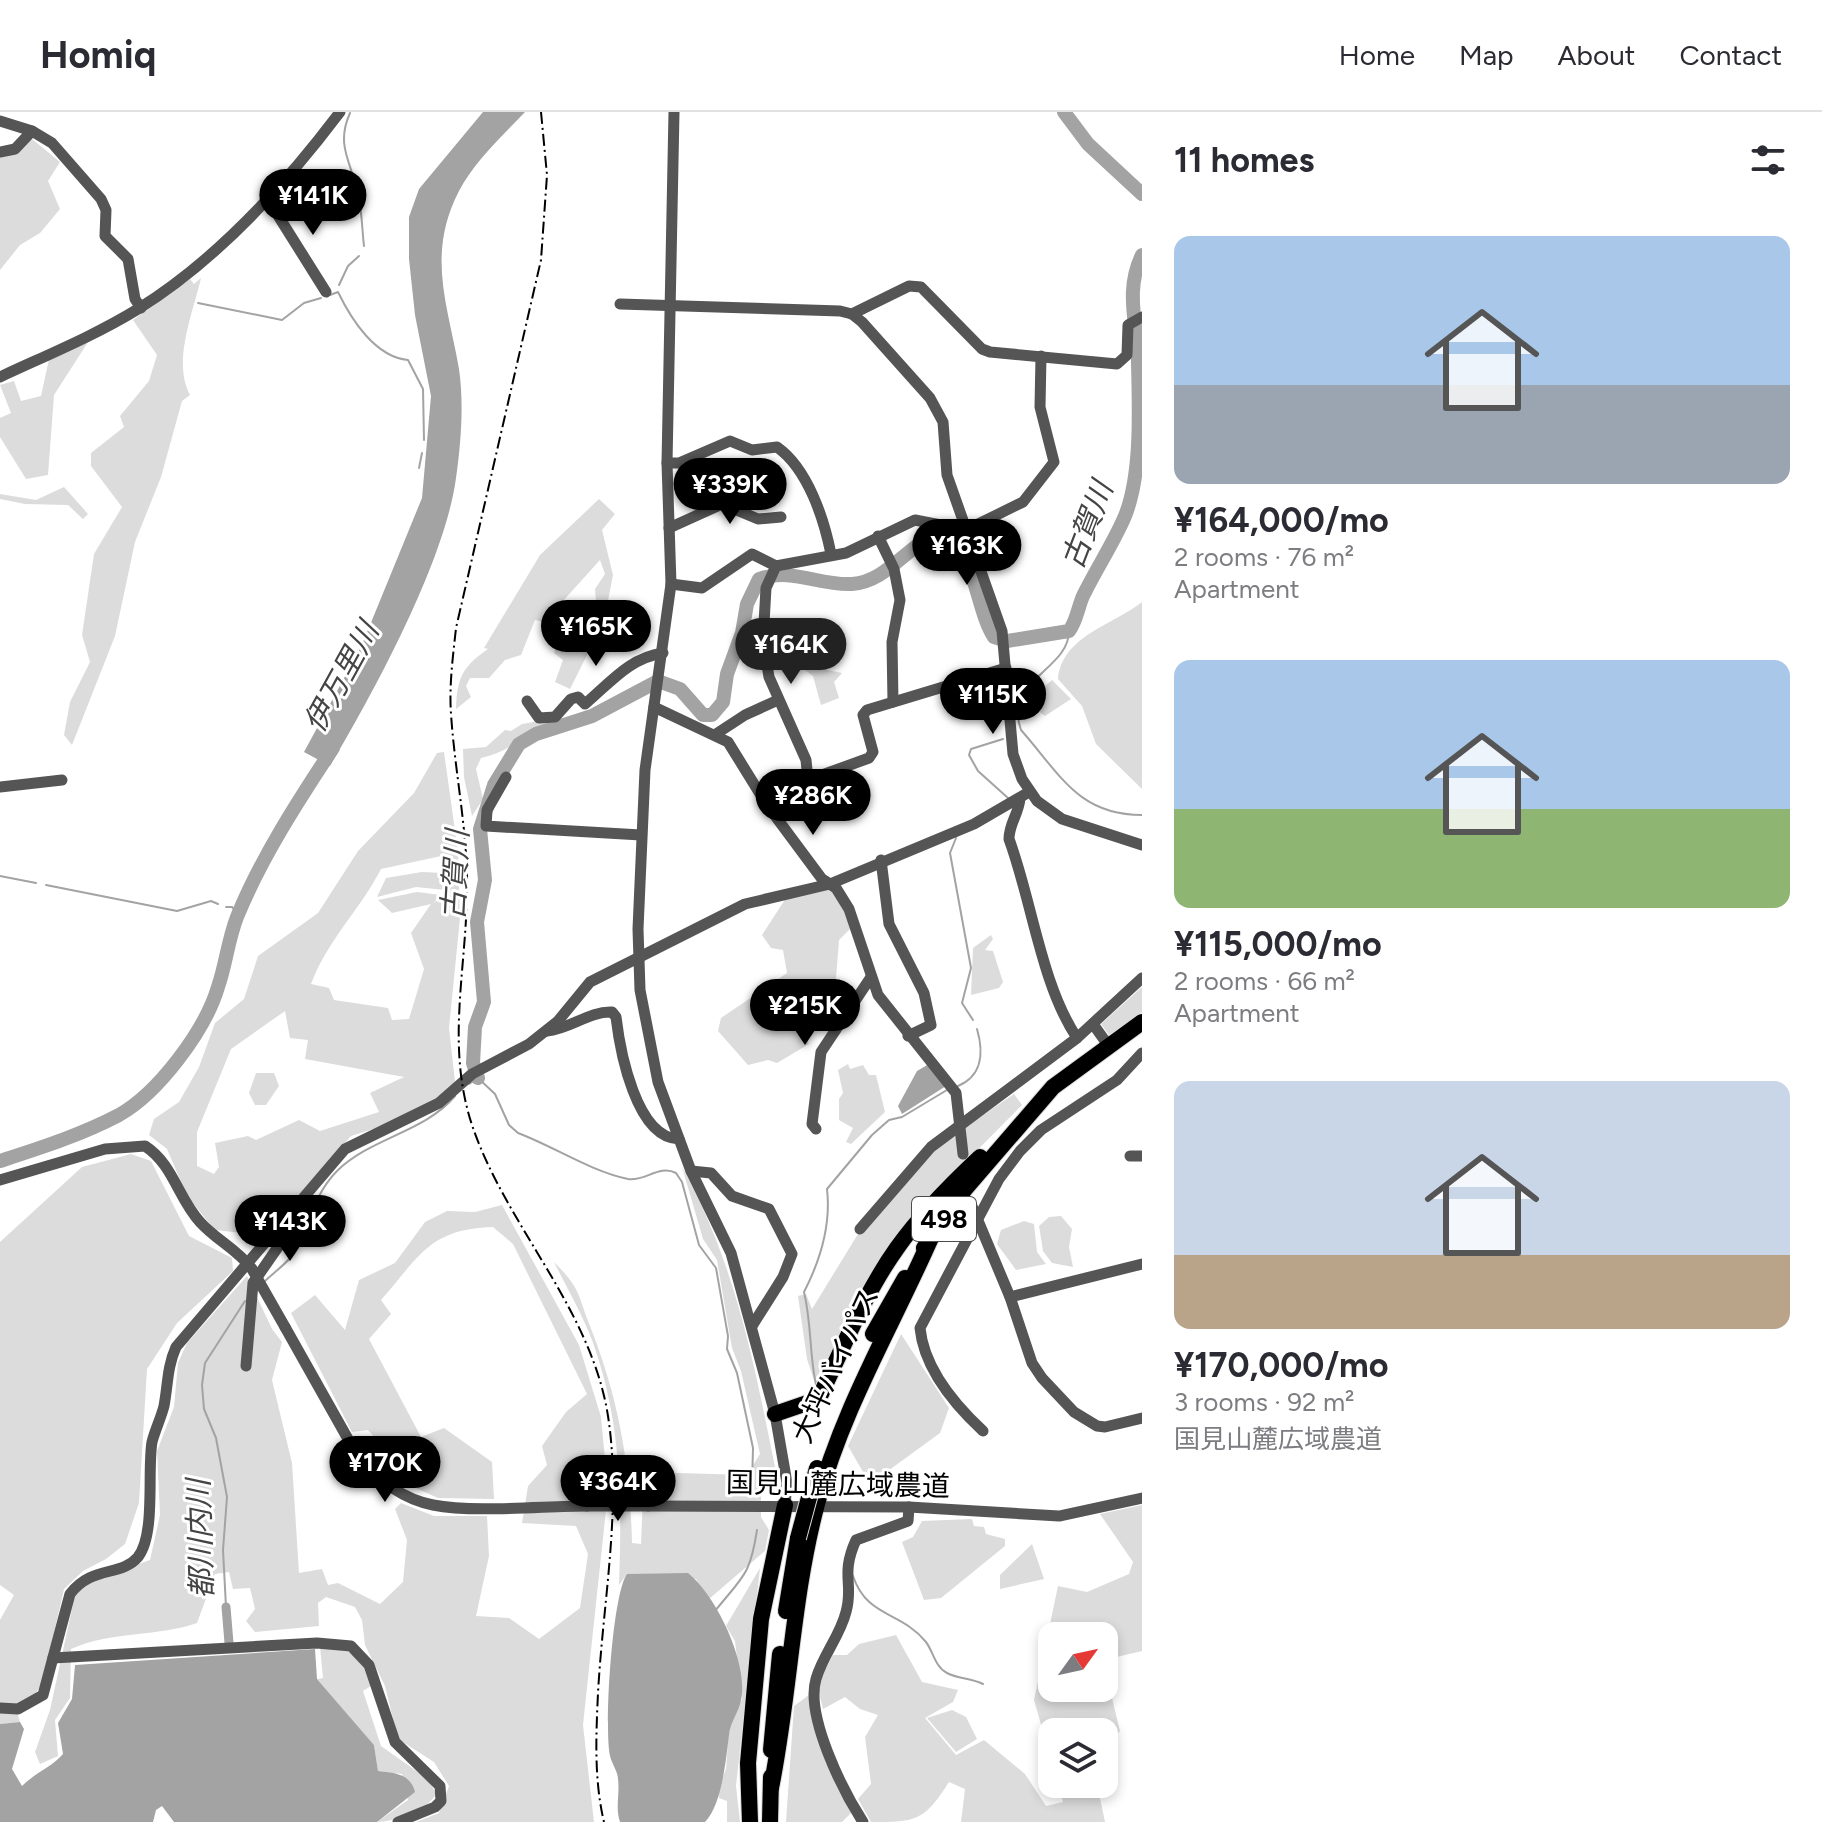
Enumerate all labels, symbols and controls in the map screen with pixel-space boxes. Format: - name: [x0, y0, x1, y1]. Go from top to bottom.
- text: Homiq: [40, 32, 156, 78]
- text: Home: [1339, 38, 1415, 72]
- text: Map: [1459, 38, 1514, 72]
- text: About: [1558, 38, 1635, 72]
- text: Contact: [1679, 38, 1782, 72]
- icon: filters: [1746, 138, 1790, 182]
- text: 11 homes: [1174, 140, 1314, 181]
- pin: ¥141K: [257, 169, 369, 237]
- text: ¥141K: [277, 179, 349, 211]
- icon: home: [1410, 288, 1554, 432]
- pin: ¥339K: [674, 458, 786, 526]
- text: ¥339K: [692, 468, 768, 500]
- water label: 古賀川: [1054, 474, 1121, 574]
- text: ¥164,000/mo: [1174, 500, 1389, 541]
- pin: ¥163K: [911, 519, 1023, 587]
- text: ¥163K: [930, 529, 1004, 561]
- text: 2 rooms · 76 m²: [1174, 541, 1354, 573]
- text: Apartment: [1174, 573, 1300, 605]
- pin: ¥165K: [540, 600, 652, 668]
- text: ¥165K: [559, 610, 633, 642]
- water label: 伊万里川: [296, 613, 388, 738]
- pin: ¥164K: [735, 618, 847, 686]
- text: ¥164K: [753, 628, 829, 660]
- pin: ¥115K: [937, 668, 1049, 736]
- text: ¥115K: [958, 678, 1028, 710]
- icon: home: [1410, 712, 1554, 856]
- pin: ¥286K: [757, 769, 869, 837]
- text: ¥286K: [774, 779, 852, 811]
- water label: 古賀川: [434, 826, 476, 921]
- text: ¥115,000/mo: [1174, 924, 1382, 965]
- text: 2 rooms · 66 m²: [1174, 965, 1355, 997]
- pin: ¥215K: [749, 979, 861, 1047]
- text: ¥215K: [768, 989, 842, 1021]
- text: Apartment: [1174, 997, 1300, 1029]
- icon: home: [1410, 1133, 1554, 1277]
- pin: ¥143K: [234, 1195, 346, 1263]
- road number: 498: [912, 1197, 976, 1241]
- text: ¥143K: [253, 1205, 327, 1237]
- street label: 大坪バイパス: [784, 1282, 886, 1448]
- text: ¥170,000/mo: [1174, 1345, 1388, 1386]
- text: 3 rooms · 92 m²: [1174, 1386, 1354, 1418]
- text: 国見山麓広域農道: [1174, 1423, 1382, 1455]
- pin: ¥170K: [329, 1436, 441, 1504]
- text: ¥170K: [347, 1446, 423, 1478]
- pin: ¥364K: [562, 1455, 674, 1523]
- text: ¥364K: [579, 1465, 657, 1497]
- street label: 国見山麓広域農道: [726, 1465, 950, 1503]
- water label: 都川内川: [179, 1475, 221, 1600]
- north arrow: [1038, 1622, 1118, 1702]
- map controls: [1038, 1622, 1118, 1798]
- button: layers: [1038, 1718, 1118, 1798]

